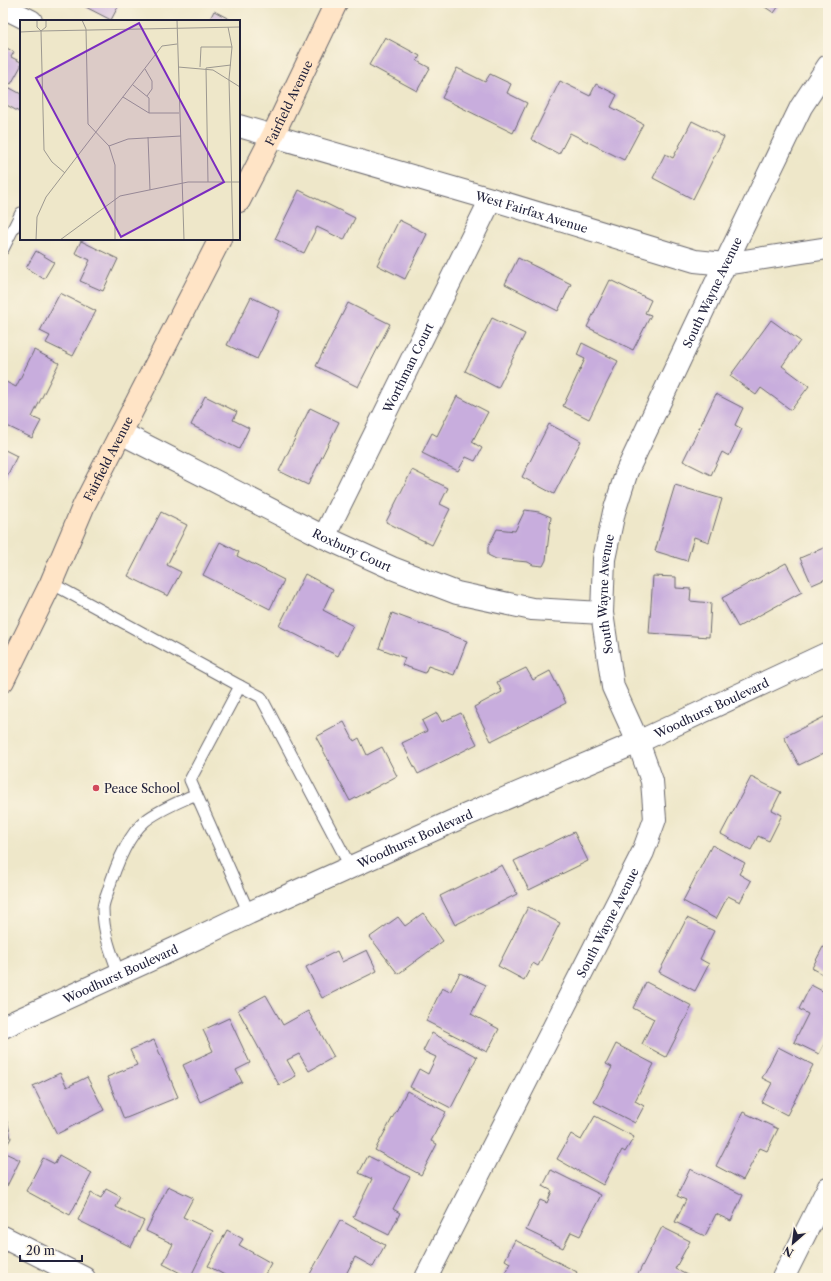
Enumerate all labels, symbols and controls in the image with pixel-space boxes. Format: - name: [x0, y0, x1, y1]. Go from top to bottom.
- inset map: [20, 20, 240, 240]
- street label: Fairfield Avenue: [261, 57, 315, 148]
- street label: West Fairfax Avenue: [473, 187, 590, 236]
- street label: South Wayne Avenue: [679, 234, 745, 350]
- street label: Worthman Court: [379, 320, 436, 416]
- street label: Fairfield Avenue: [80, 413, 136, 503]
- street label: Roxbury Court: [310, 525, 395, 575]
- street label: South Wayne Avenue: [594, 532, 617, 655]
- street label: Woodhurst Boulevard: [651, 674, 772, 741]
- place label: Peace School: [104, 781, 181, 796]
- marker: Peace School: [91, 783, 101, 793]
- street label: Woodhurst Boulevard: [354, 806, 475, 871]
- street label: South Wayne Avenue: [573, 865, 641, 980]
- street label: Woodhurst Boulevard: [60, 940, 181, 1007]
- north arrow: [773, 1223, 813, 1263]
- scale bar: [20, 1237, 82, 1263]
- text: 20 m: [26, 1243, 55, 1258]
- text: N: [780, 1243, 796, 1260]

